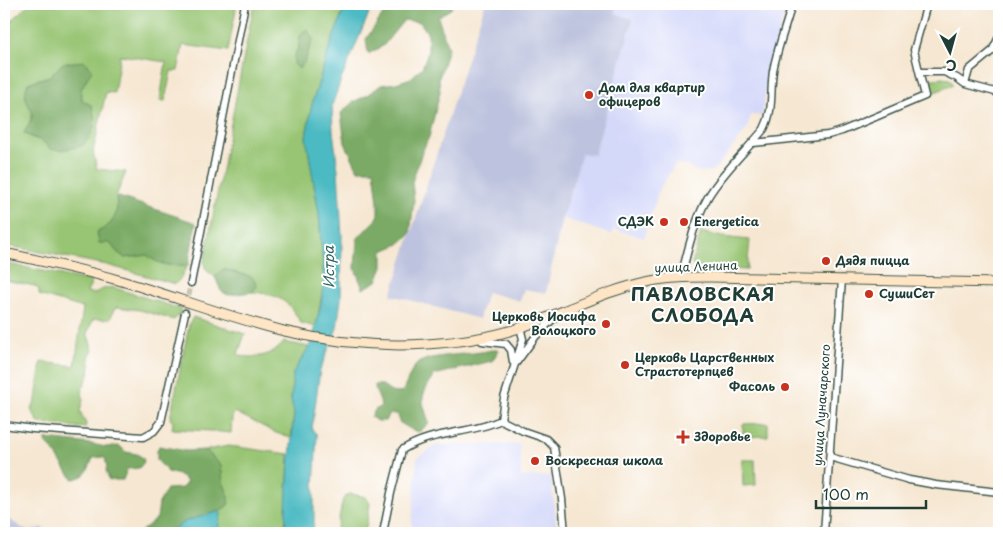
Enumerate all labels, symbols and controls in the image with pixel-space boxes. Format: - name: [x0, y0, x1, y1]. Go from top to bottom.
- north arrow: [926, 28, 976, 78]
- text: С: [945, 54, 958, 76]
- place label: Дом для квартир офицеров: [598, 78, 706, 110]
- marker: Дом для квартир офицеров: [583, 89, 595, 101]
- place label: СДЭК: [618, 212, 654, 230]
- place label: Energetica: [694, 212, 760, 230]
- marker: СДЭК: [658, 216, 670, 228]
- marker: Energetica: [678, 216, 690, 228]
- water label: Истра: [318, 244, 339, 288]
- place label: Дядя пицца: [835, 251, 910, 269]
- marker: Дядя пицца: [820, 255, 832, 267]
- street label: улица Ленина: [654, 256, 738, 276]
- district label: ПАВЛОВСКАЯ СЛОБОДА: [631, 280, 775, 328]
- place label: СушиСет: [879, 284, 936, 302]
- marker: СушиСет: [863, 288, 875, 300]
- place label: Церковь Иосифа Волоцкого: [492, 307, 597, 339]
- marker: Церковь Иосифа Волоцкого: [600, 318, 612, 330]
- street label: улица Луначарского: [808, 343, 834, 466]
- place label: Церковь Царственных Страстотерпцев: [635, 348, 774, 380]
- marker: Церковь Царственных Страстотерпцев: [619, 359, 631, 371]
- place label: Фасоль: [729, 377, 775, 395]
- marker: Фасоль: [779, 381, 791, 393]
- place label: Здоровье: [693, 427, 751, 445]
- marker: Здоровье: [676, 430, 690, 444]
- place label: Воскресная школа: [545, 451, 663, 469]
- marker: Воскресная школа: [529, 455, 541, 467]
- scale bar: [816, 477, 926, 509]
- text: 100 m: [823, 482, 869, 505]

